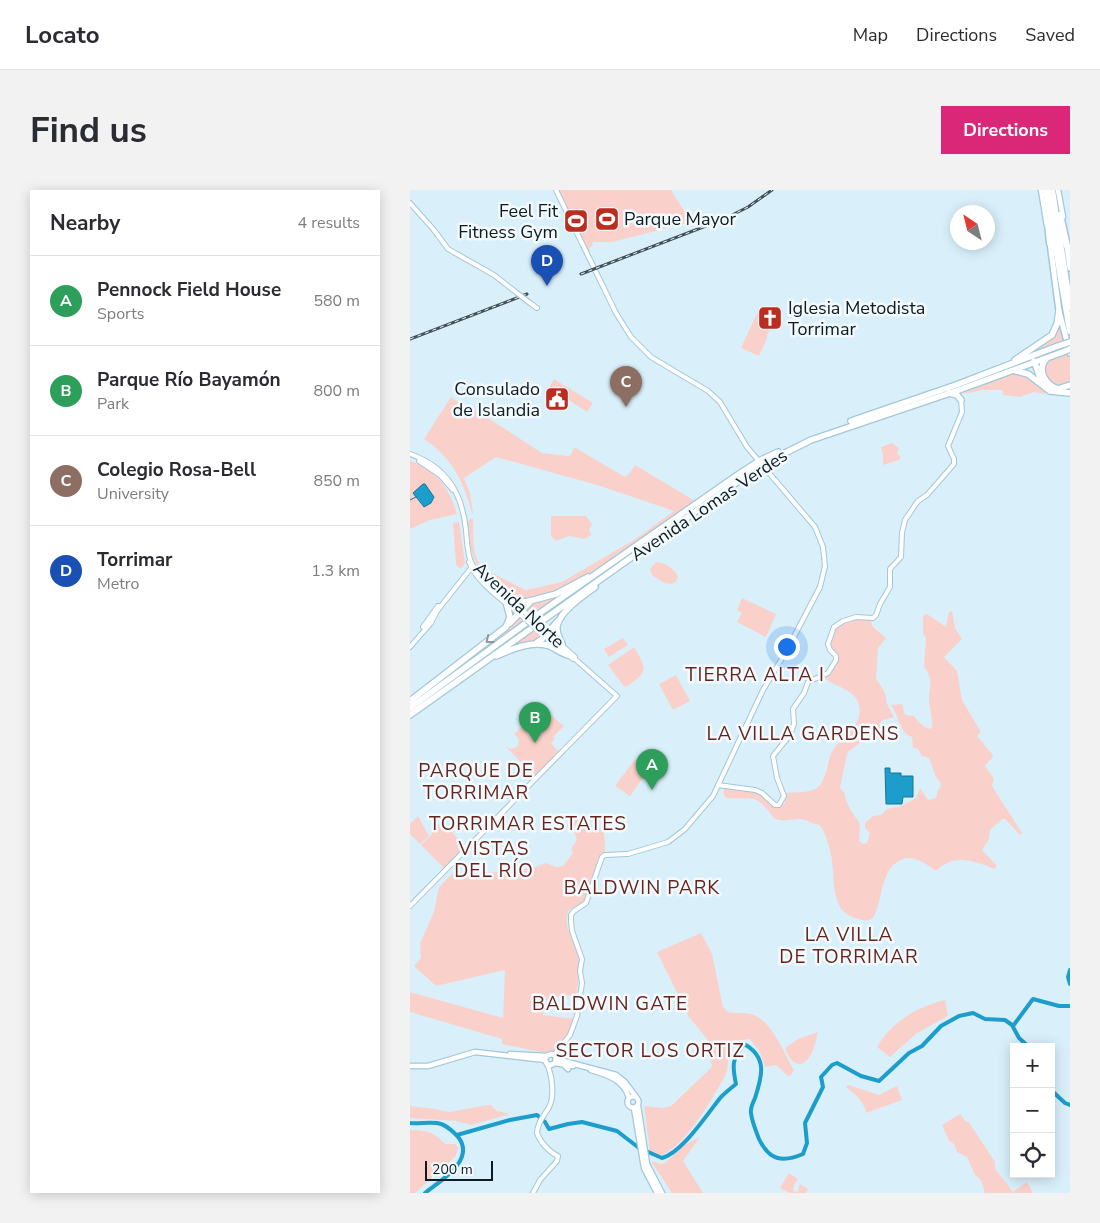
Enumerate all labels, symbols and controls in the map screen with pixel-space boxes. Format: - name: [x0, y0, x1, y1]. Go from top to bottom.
- text: Locato: [25, 19, 100, 51]
- text: Map: [853, 23, 888, 47]
- text: Directions: [916, 23, 997, 47]
- text: Saved: [1025, 23, 1075, 47]
- button: Directions: [941, 106, 1070, 154]
- text: Find us: [30, 107, 147, 154]
- place label: Feel Fit Fitness Gym: [458, 199, 559, 244]
- north arrow: [950, 205, 995, 250]
- sports icon: Parque Mayor: [594, 206, 620, 232]
- place label: Parque Mayor: [624, 207, 737, 231]
- sports icon: Feel Fit Fitness Gym: [563, 208, 589, 234]
- text: Nearby: [50, 209, 120, 237]
- text: 4 results: [298, 212, 360, 234]
- pin: D: [531, 245, 563, 286]
- text: Pennock Field House: [97, 277, 281, 303]
- text: A: [60, 290, 72, 312]
- text: 580 m: [313, 290, 360, 312]
- place label: Iglesia Metodista Torrimar: [788, 296, 925, 341]
- text: Sports: [97, 303, 145, 325]
- church icon: Iglesia Metodista Torrimar: [757, 305, 783, 331]
- pin: C: [610, 366, 642, 407]
- text: Parque Río Bayamón: [97, 367, 281, 393]
- place label: Consulado de Islandia: [453, 377, 540, 422]
- text: B: [60, 380, 72, 402]
- text: 800 m: [313, 380, 360, 402]
- public building icon: Consulado de Islandia: [544, 386, 570, 412]
- text: Park: [97, 393, 129, 415]
- street label: Avenida Lomas Verdes: [626, 444, 792, 566]
- text: Colegio Rosa-Bell: [97, 457, 256, 483]
- text: C: [61, 470, 71, 492]
- text: 850 m: [313, 470, 360, 492]
- text: University: [97, 483, 169, 505]
- text: Torrimar: [97, 547, 173, 573]
- street label: Avenida Norte: [468, 557, 570, 653]
- text: D: [60, 560, 72, 582]
- text: 1.3 km: [311, 560, 360, 582]
- text: Metro: [97, 573, 139, 595]
- one-way arrow: [485, 634, 495, 643]
- your location: [774, 634, 800, 660]
- district label: TIERRA ALTA I: [685, 662, 825, 688]
- pin: B: [519, 702, 551, 743]
- district label: LA VILLA GARDENS: [707, 721, 899, 747]
- pin: A: [636, 749, 668, 790]
- district label: PARQUE DE TORRIMAR: [418, 758, 534, 806]
- district label: TORRIMAR ESTATES: [429, 811, 627, 837]
- district label: VISTAS DEL RÍO: [454, 836, 534, 884]
- district label: BALDWIN PARK: [564, 875, 720, 901]
- district label: LA VILLA DE TORRIMAR: [779, 922, 919, 970]
- district label: BALDWIN GATE: [532, 991, 688, 1017]
- district label: SECTOR LOS ORTIZ: [555, 1038, 745, 1064]
- map controls: [1010, 1043, 1055, 1178]
- button: +: [1010, 1043, 1055, 1088]
- button: −: [1010, 1088, 1055, 1133]
- button: locate: [1010, 1133, 1055, 1178]
- scale bar: [425, 1158, 492, 1181]
- text: 200 m: [432, 1160, 473, 1179]

